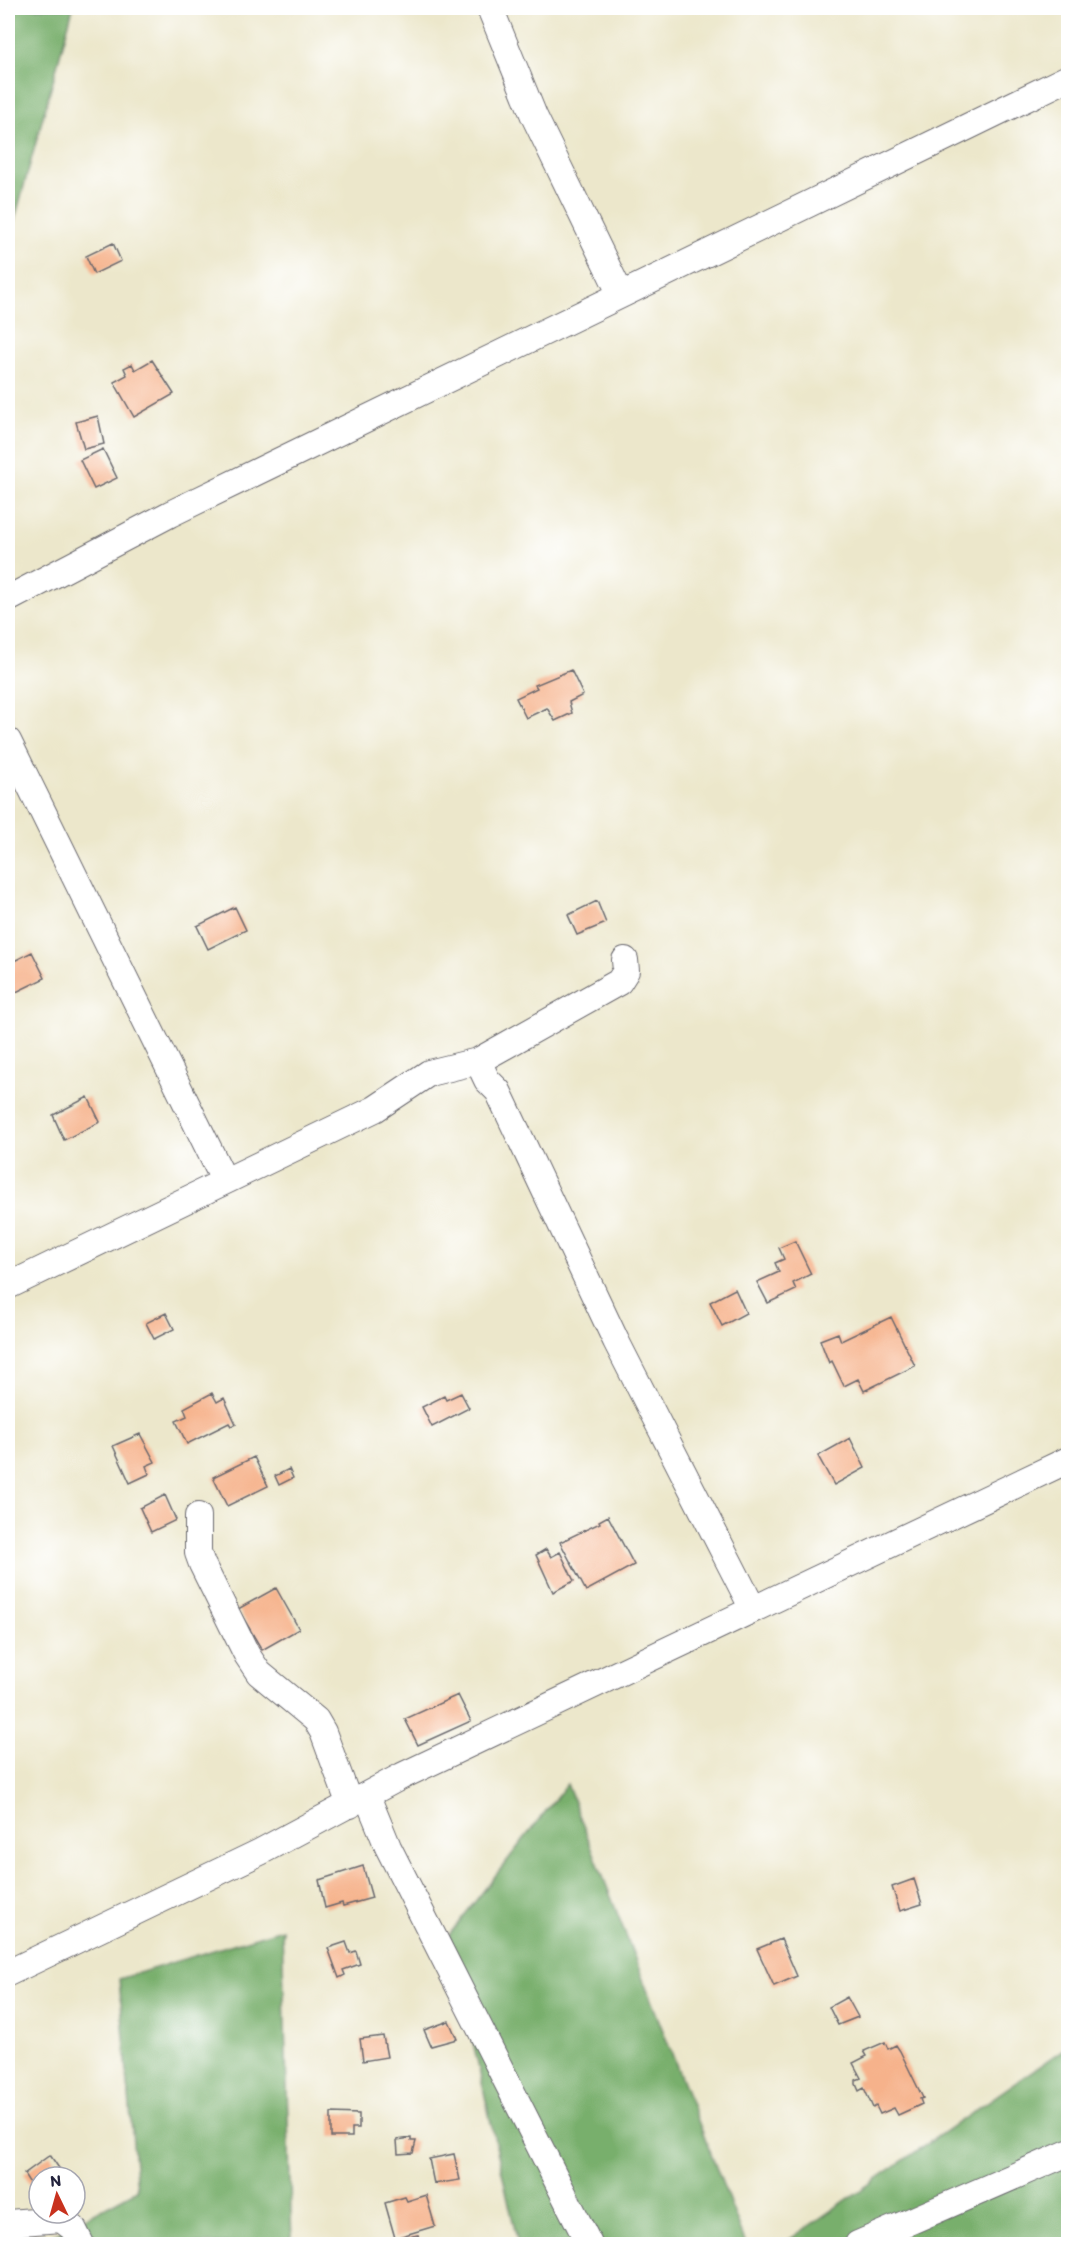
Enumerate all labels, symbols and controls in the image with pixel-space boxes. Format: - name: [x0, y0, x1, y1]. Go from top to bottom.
- north arrow: [27, 2165, 87, 2225]
- text: N: [50, 2171, 62, 2190]

